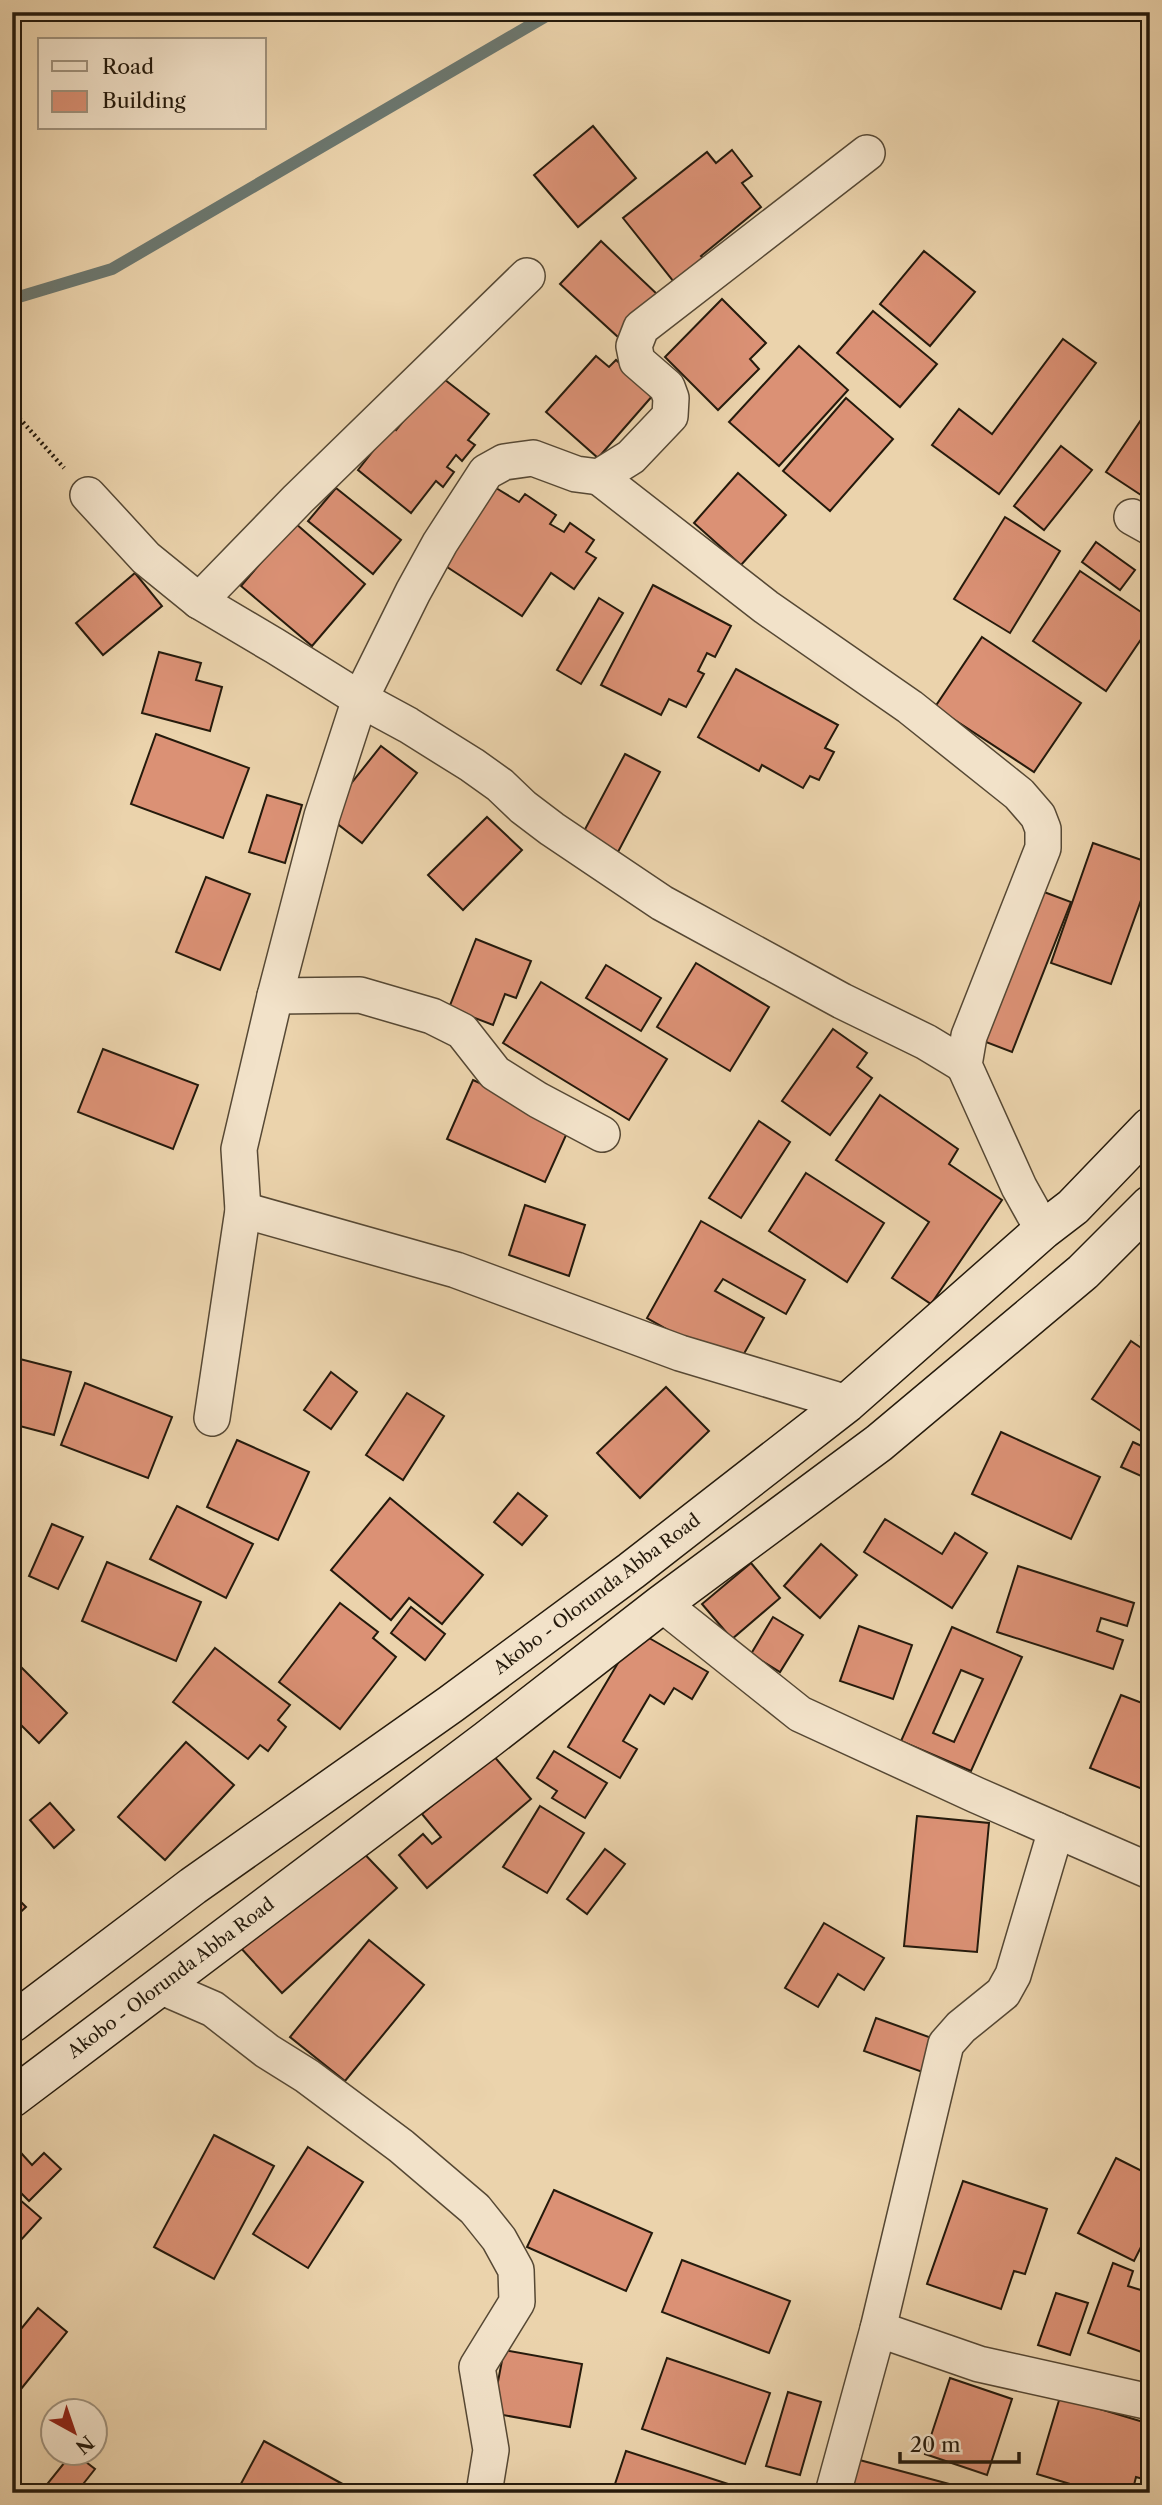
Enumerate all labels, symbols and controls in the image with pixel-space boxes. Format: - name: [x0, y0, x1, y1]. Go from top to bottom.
- legend: [38, 38, 266, 130]
- text: Road: [102, 54, 154, 79]
- text: Building: [102, 88, 187, 113]
- street label: Akobo - Olorunda Abba Road: [489, 1509, 705, 1679]
- street label: Akobo - Olorunda Abba Road: [63, 1893, 279, 2063]
- north arrow: [38, 2396, 108, 2466]
- scale bar: [900, 2421, 1018, 2465]
- text: N: [71, 2431, 98, 2459]
- text: 20 m: [910, 2432, 961, 2457]

